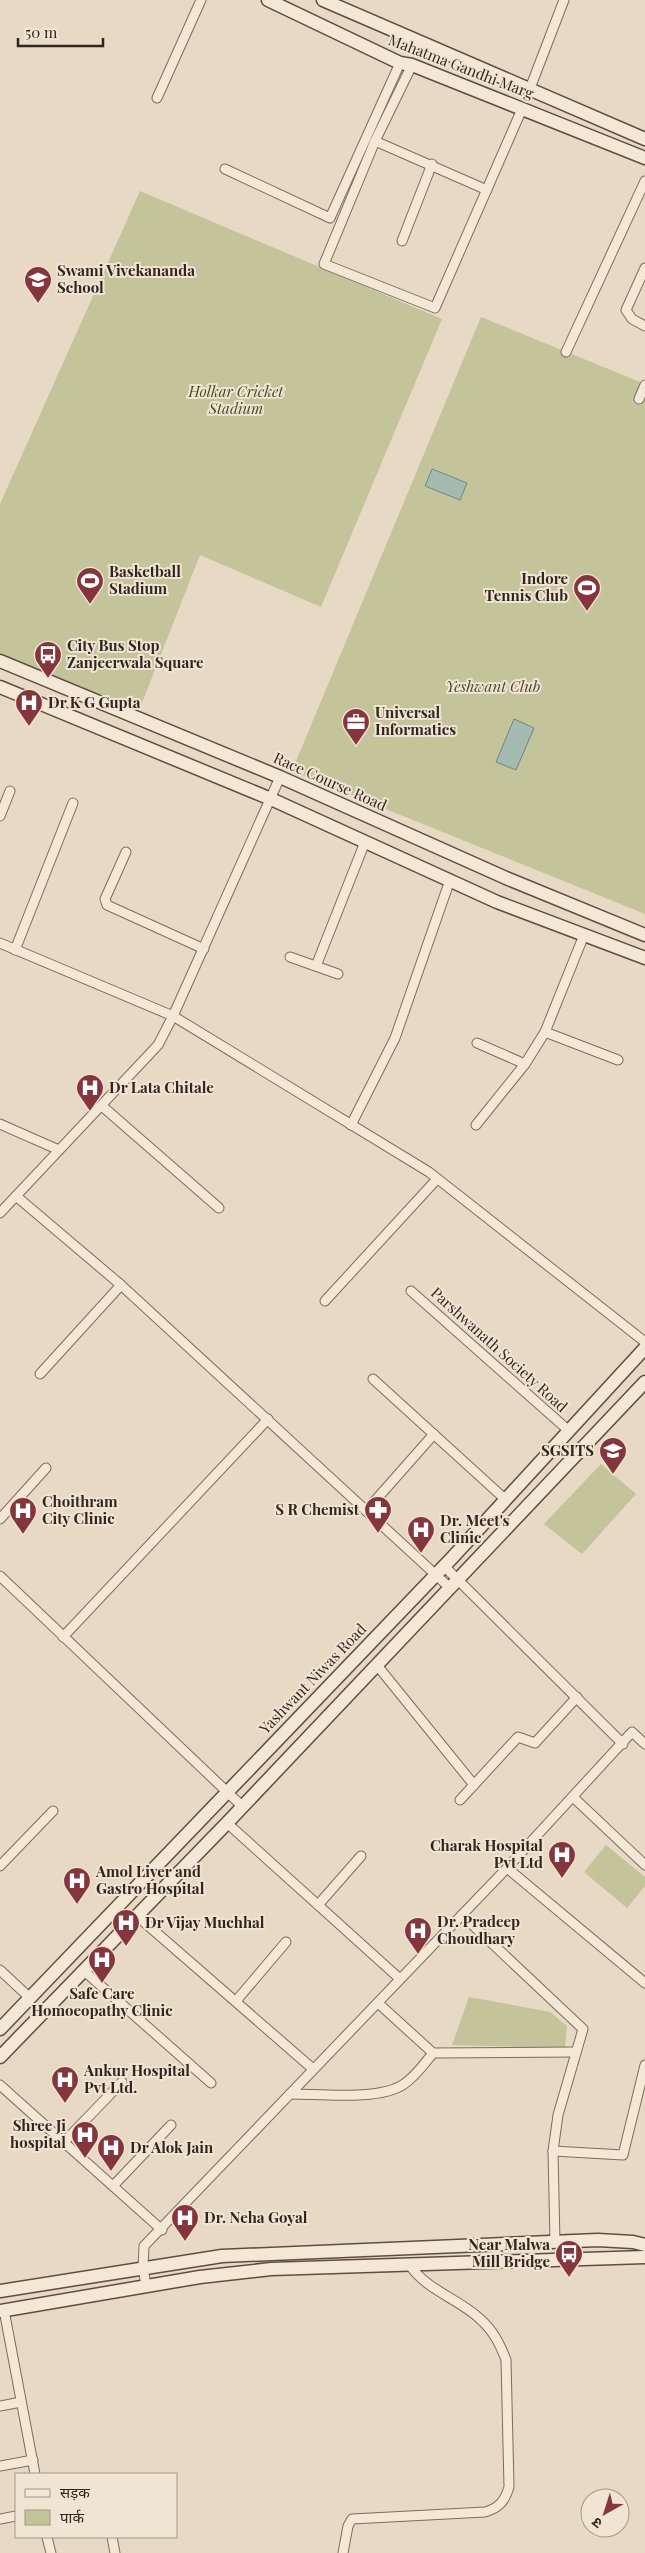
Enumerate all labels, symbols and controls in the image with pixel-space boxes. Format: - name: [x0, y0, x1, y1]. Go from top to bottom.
- scale bar: [18, 15, 102, 47]
- text: 50 m: [25, 22, 58, 42]
- street label: Mahatma Gandhi Marg: [386, 29, 537, 103]
- place label: Swami Vivekananda School: [57, 260, 195, 297]
- school or university icon: Swami Vivekananda School: [23, 265, 53, 304]
- park label: Holkar Cricket Stadium: [188, 381, 284, 418]
- place label: Basketball Stadium: [109, 561, 181, 598]
- sports icon: Basketball Stadium: [75, 566, 105, 605]
- place label: Indore Tennis Club: [484, 568, 568, 605]
- sports icon: Indore Tennis Club: [572, 573, 602, 612]
- place label: City Bus Stop Zanjeerwala Square: [67, 635, 204, 672]
- bus stop icon: City Bus Stop Zanjeerwala Square: [33, 640, 63, 679]
- park label: Yeshwant Club: [446, 676, 540, 696]
- hospital icon: Dr K G Gupta: [14, 688, 44, 727]
- place label: Dr K G Gupta: [48, 692, 141, 712]
- place label: Universal Informatics: [375, 702, 456, 739]
- office icon: Universal Informatics: [341, 707, 371, 746]
- street label: Race Course Road: [271, 747, 390, 815]
- hospital icon: Dr Lata Chitale: [75, 1073, 105, 1112]
- place label: Dr Lata Chitale: [109, 1077, 214, 1097]
- street label: Parshwanath Society Road: [427, 1282, 572, 1416]
- school or university icon: SGSITS: [598, 1436, 628, 1475]
- place label: SGSITS: [541, 1440, 594, 1460]
- place label: Choithram City Clinic: [42, 1491, 118, 1528]
- pharmacy icon: S R Chemist: [363, 1495, 393, 1534]
- hospital icon: Choithram City Clinic: [8, 1496, 38, 1535]
- place label: S R Chemist: [275, 1499, 360, 1519]
- place label: Dr. Meet's Clinic: [440, 1510, 510, 1547]
- hospital icon: Dr. Meet's Clinic: [406, 1515, 436, 1554]
- street label: Yashwant Niwas Road: [254, 1619, 370, 1738]
- place label: Charak Hospital Pvt Ltd: [430, 1835, 543, 1872]
- hospital icon: Charak Hospital Pvt Ltd: [547, 1840, 577, 1879]
- place label: Amol Liver and Gastro Hospital: [95, 1861, 205, 1898]
- hospital icon: Amol Liver and Gastro Hospital: [62, 1866, 92, 1905]
- hospital icon: Dr Vijay Muchhal: [111, 1908, 141, 1947]
- place label: Dr. Pradeep Choudhary: [437, 1911, 520, 1948]
- place label: Dr Vijay Muchhal: [145, 1912, 265, 1932]
- hospital icon: Dr. Pradeep Choudhary: [403, 1916, 433, 1955]
- hospital icon: Safe Care Homoeopathy Clinic: [87, 1945, 117, 1984]
- place label: Safe Care Homoeopathy Clinic: [31, 1983, 173, 2020]
- place label: Ankur Hospital Pvt Ltd.: [83, 2060, 190, 2097]
- hospital icon: Ankur Hospital Pvt Ltd.: [50, 2065, 80, 2104]
- place label: Shree Ji hospital: [10, 2115, 66, 2152]
- hospital icon: Shree Ji hospital: [70, 2120, 100, 2159]
- hospital icon: Dr Alok Jain: [96, 2133, 126, 2172]
- place label: Dr Alok Jain: [130, 2137, 214, 2157]
- hospital icon: Dr. Neha Goyal: [170, 2203, 200, 2242]
- place label: Dr. Neha Goyal: [204, 2207, 308, 2227]
- place label: Near Malwa Mill Bridge: [468, 2234, 550, 2271]
- bus stop icon: Near Malwa Mill Bridge: [554, 2239, 584, 2278]
- legend: [15, 2473, 178, 2538]
- text: सड़क: [60, 2482, 90, 2502]
- north arrow: [580, 2488, 630, 2538]
- text: पार्क: [60, 2507, 84, 2527]
- text: उ: [587, 2513, 606, 2533]

